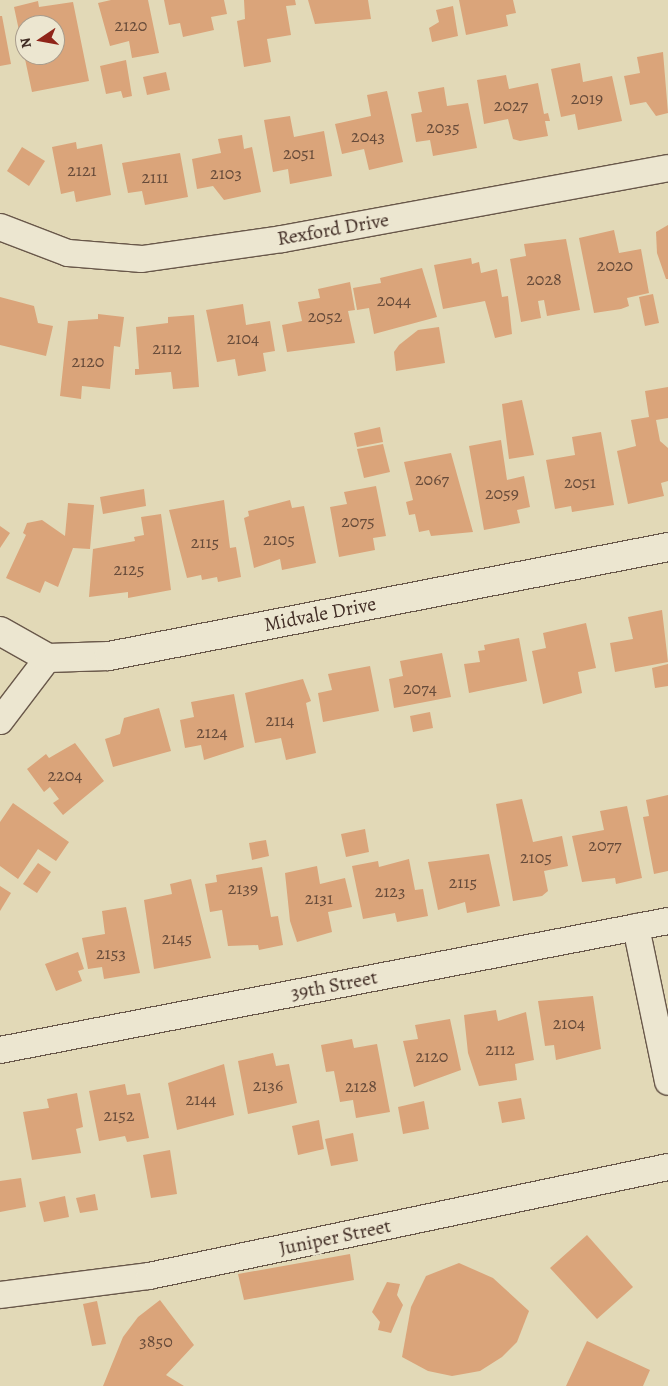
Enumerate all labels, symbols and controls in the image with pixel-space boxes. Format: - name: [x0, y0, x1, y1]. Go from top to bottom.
- house number: 2120: [115, 14, 147, 36]
- north arrow: [15, 15, 65, 65]
- text: N: [15, 36, 36, 50]
- house number: 2019: [571, 87, 603, 109]
- house number: 2027: [494, 94, 528, 116]
- house number: 2035: [426, 116, 460, 138]
- house number: 2043: [351, 125, 385, 147]
- house number: 2051: [283, 142, 315, 164]
- house number: 2121: [67, 159, 97, 181]
- house number: 2103: [210, 162, 242, 184]
- house number: 2111: [141, 166, 169, 188]
- street label: Rexford Drive: [275, 207, 391, 251]
- house number: 2020: [597, 254, 633, 276]
- house number: 2028: [526, 268, 562, 290]
- house number: 2044: [377, 289, 411, 311]
- house number: 2052: [308, 305, 342, 327]
- house number: 2104: [227, 327, 259, 349]
- house number: 2112: [152, 337, 182, 359]
- house number: 2120: [72, 350, 104, 372]
- house number: 2067: [415, 468, 449, 490]
- house number: 2051: [564, 471, 596, 493]
- house number: 2059: [485, 482, 519, 504]
- house number: 2075: [341, 510, 375, 532]
- house number: 2105: [263, 528, 295, 550]
- house number: 2115: [191, 531, 219, 553]
- house number: 2125: [114, 558, 144, 580]
- street label: Midvale Drive: [262, 591, 378, 637]
- house number: 2074: [403, 677, 437, 699]
- house number: 2114: [265, 709, 295, 731]
- house number: 2124: [196, 721, 228, 743]
- house number: 2204: [48, 764, 82, 786]
- house number: 2077: [588, 834, 622, 856]
- house number: 2105: [520, 846, 552, 868]
- house number: 2115: [449, 871, 477, 893]
- house number: 2139: [228, 877, 258, 899]
- house number: 2123: [375, 880, 405, 902]
- house number: 2131: [305, 887, 333, 909]
- house number: 2145: [162, 927, 192, 949]
- house number: 2153: [96, 942, 126, 964]
- street label: 39th Street: [289, 965, 379, 1005]
- house number: 2104: [553, 1012, 585, 1034]
- house number: 2112: [485, 1038, 515, 1060]
- house number: 2120: [416, 1045, 448, 1067]
- house number: 2136: [253, 1074, 283, 1096]
- house number: 2128: [345, 1075, 377, 1097]
- house number: 2144: [185, 1088, 217, 1110]
- house number: 2152: [104, 1104, 134, 1126]
- street label: Juniper Street: [277, 1213, 393, 1261]
- house number: 3850: [139, 1330, 173, 1352]

